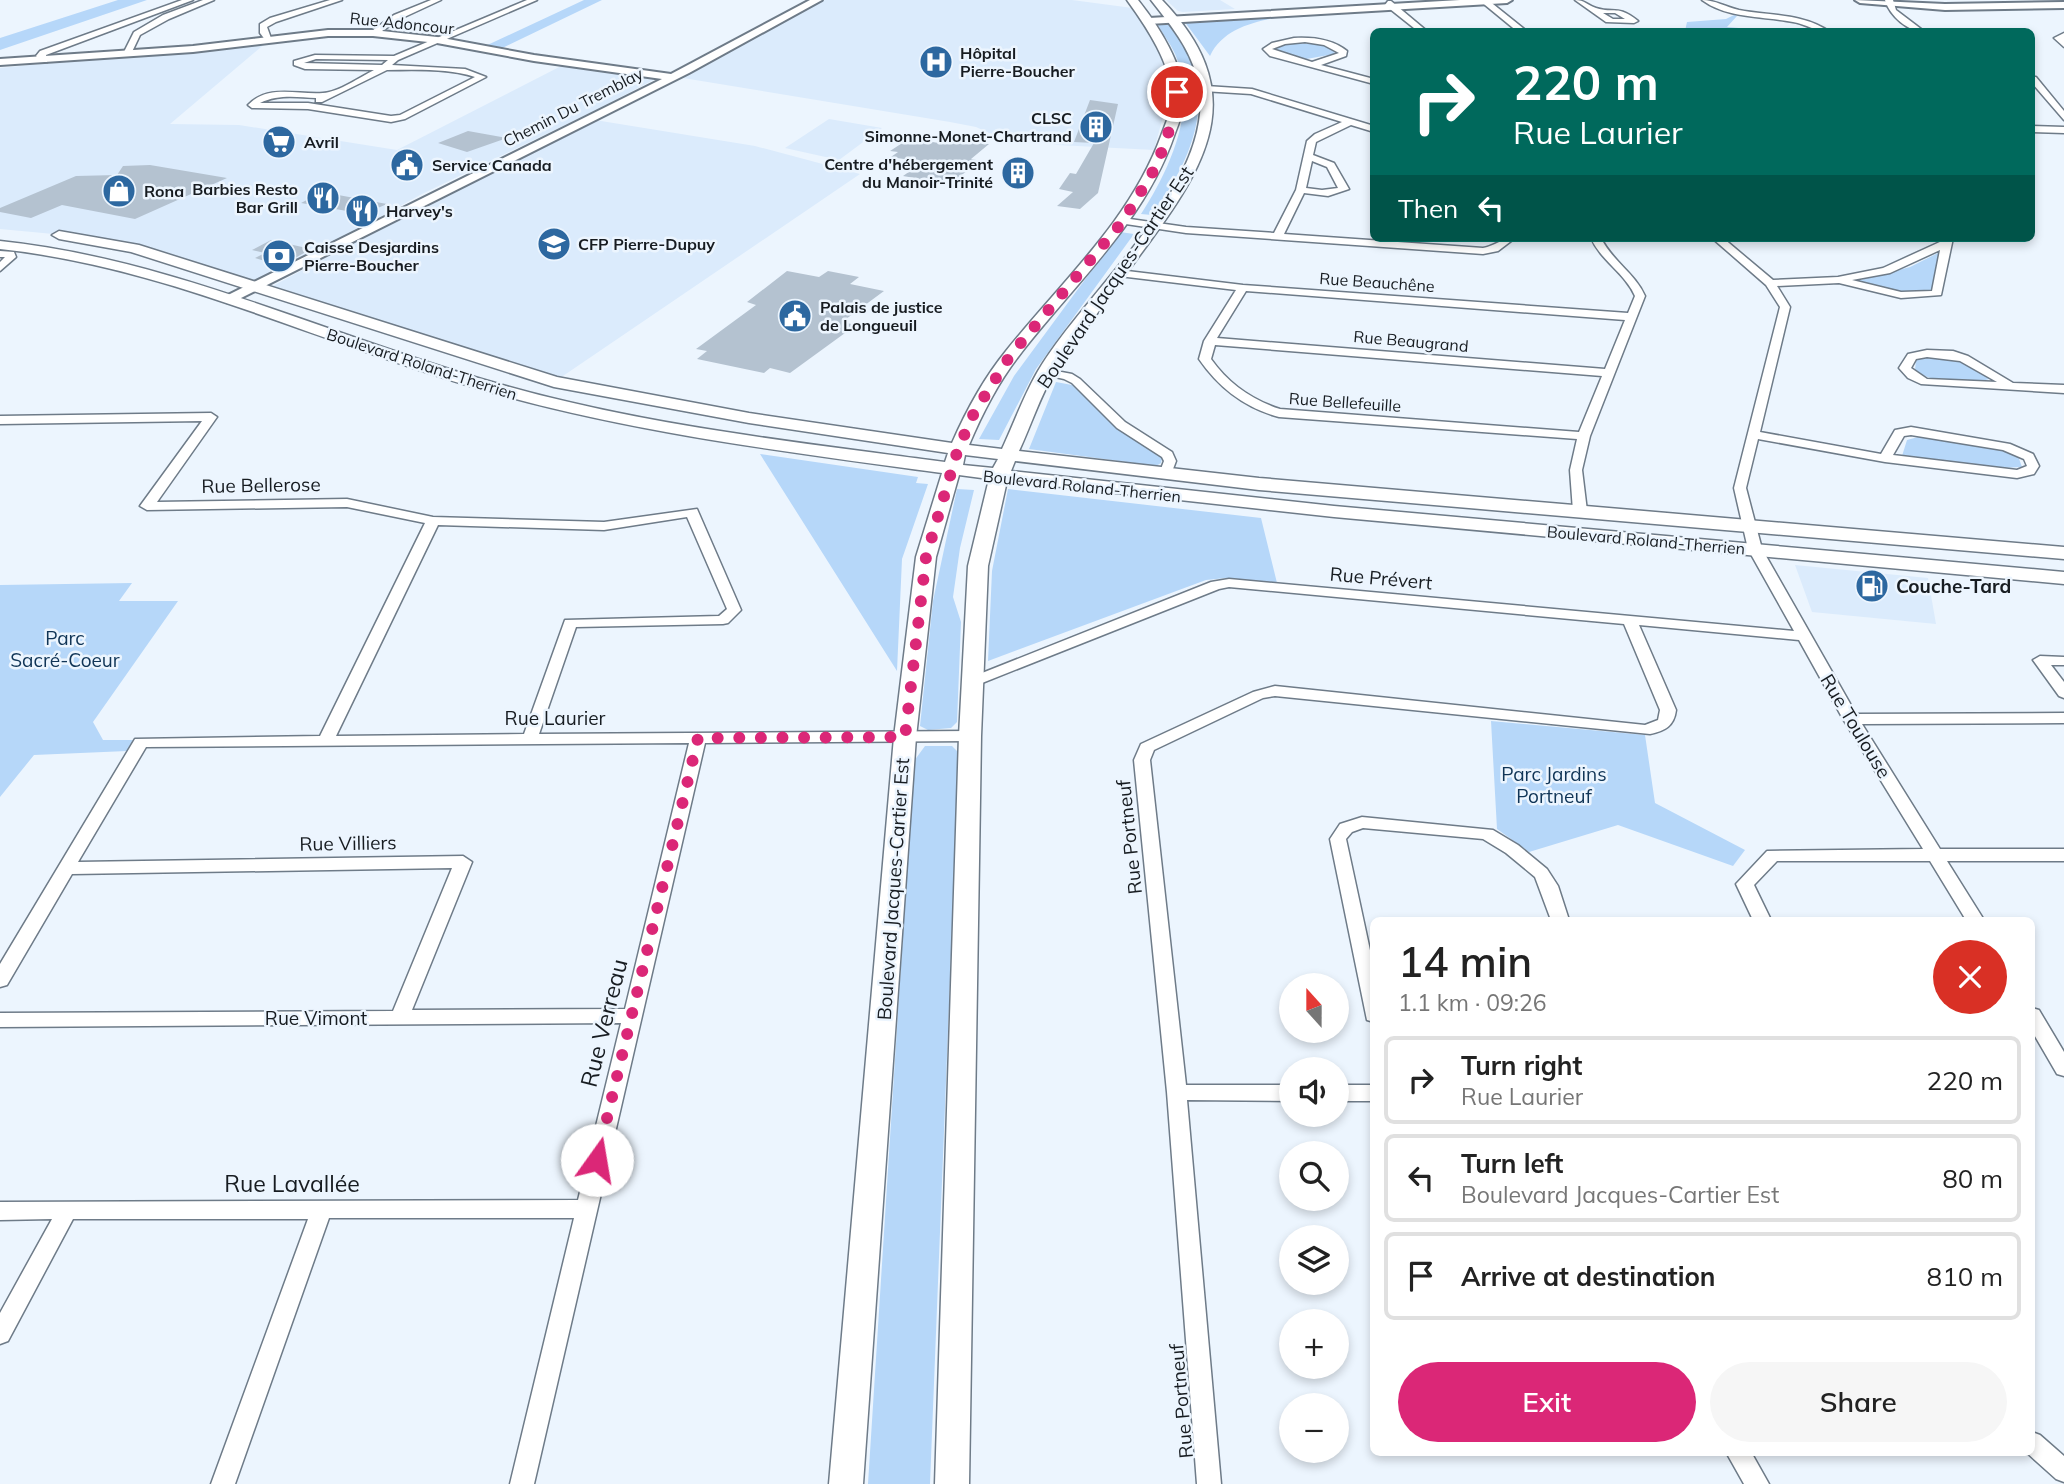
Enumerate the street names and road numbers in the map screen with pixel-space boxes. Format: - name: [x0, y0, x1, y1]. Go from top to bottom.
- street label: Rue Adoncour: [349, 8, 455, 38]
- street label: Chemin Du Tremblay: [500, 63, 647, 151]
- street label: Boulevard Jacques-Cartier Est: [1032, 161, 1199, 393]
- street label: Rue Beauchêne: [1319, 268, 1435, 296]
- street label: Boulevard Roland-Therrien: [324, 324, 520, 404]
- street label: Rue Beaugrand: [1353, 326, 1469, 356]
- street label: Rue Bellefeuille: [1288, 388, 1402, 416]
- street label: Boulevard Roland-Therrien: [982, 466, 1182, 506]
- street label: Rue Bellerose: [201, 472, 321, 498]
- street label: Boulevard Roland-Therrien: [1546, 521, 1746, 559]
- street label: Rue Prévert: [1329, 562, 1434, 594]
- street label: Rue Toulouse: [1815, 670, 1897, 782]
- street label: Rue Laurier: [505, 706, 605, 730]
- street label: Boulevard Jacques-Cartier Est: [872, 757, 914, 1021]
- street label: Rue Portneuf: [1111, 778, 1147, 895]
- street label: Rue Villiers: [299, 830, 397, 856]
- street label: Rue Verreau: [574, 956, 633, 1090]
- street label: Rue Vimont: [265, 1006, 368, 1030]
- street label: Rue Lavallée: [224, 1169, 360, 1198]
- street label: Rue Portneuf: [1164, 1342, 1198, 1459]

